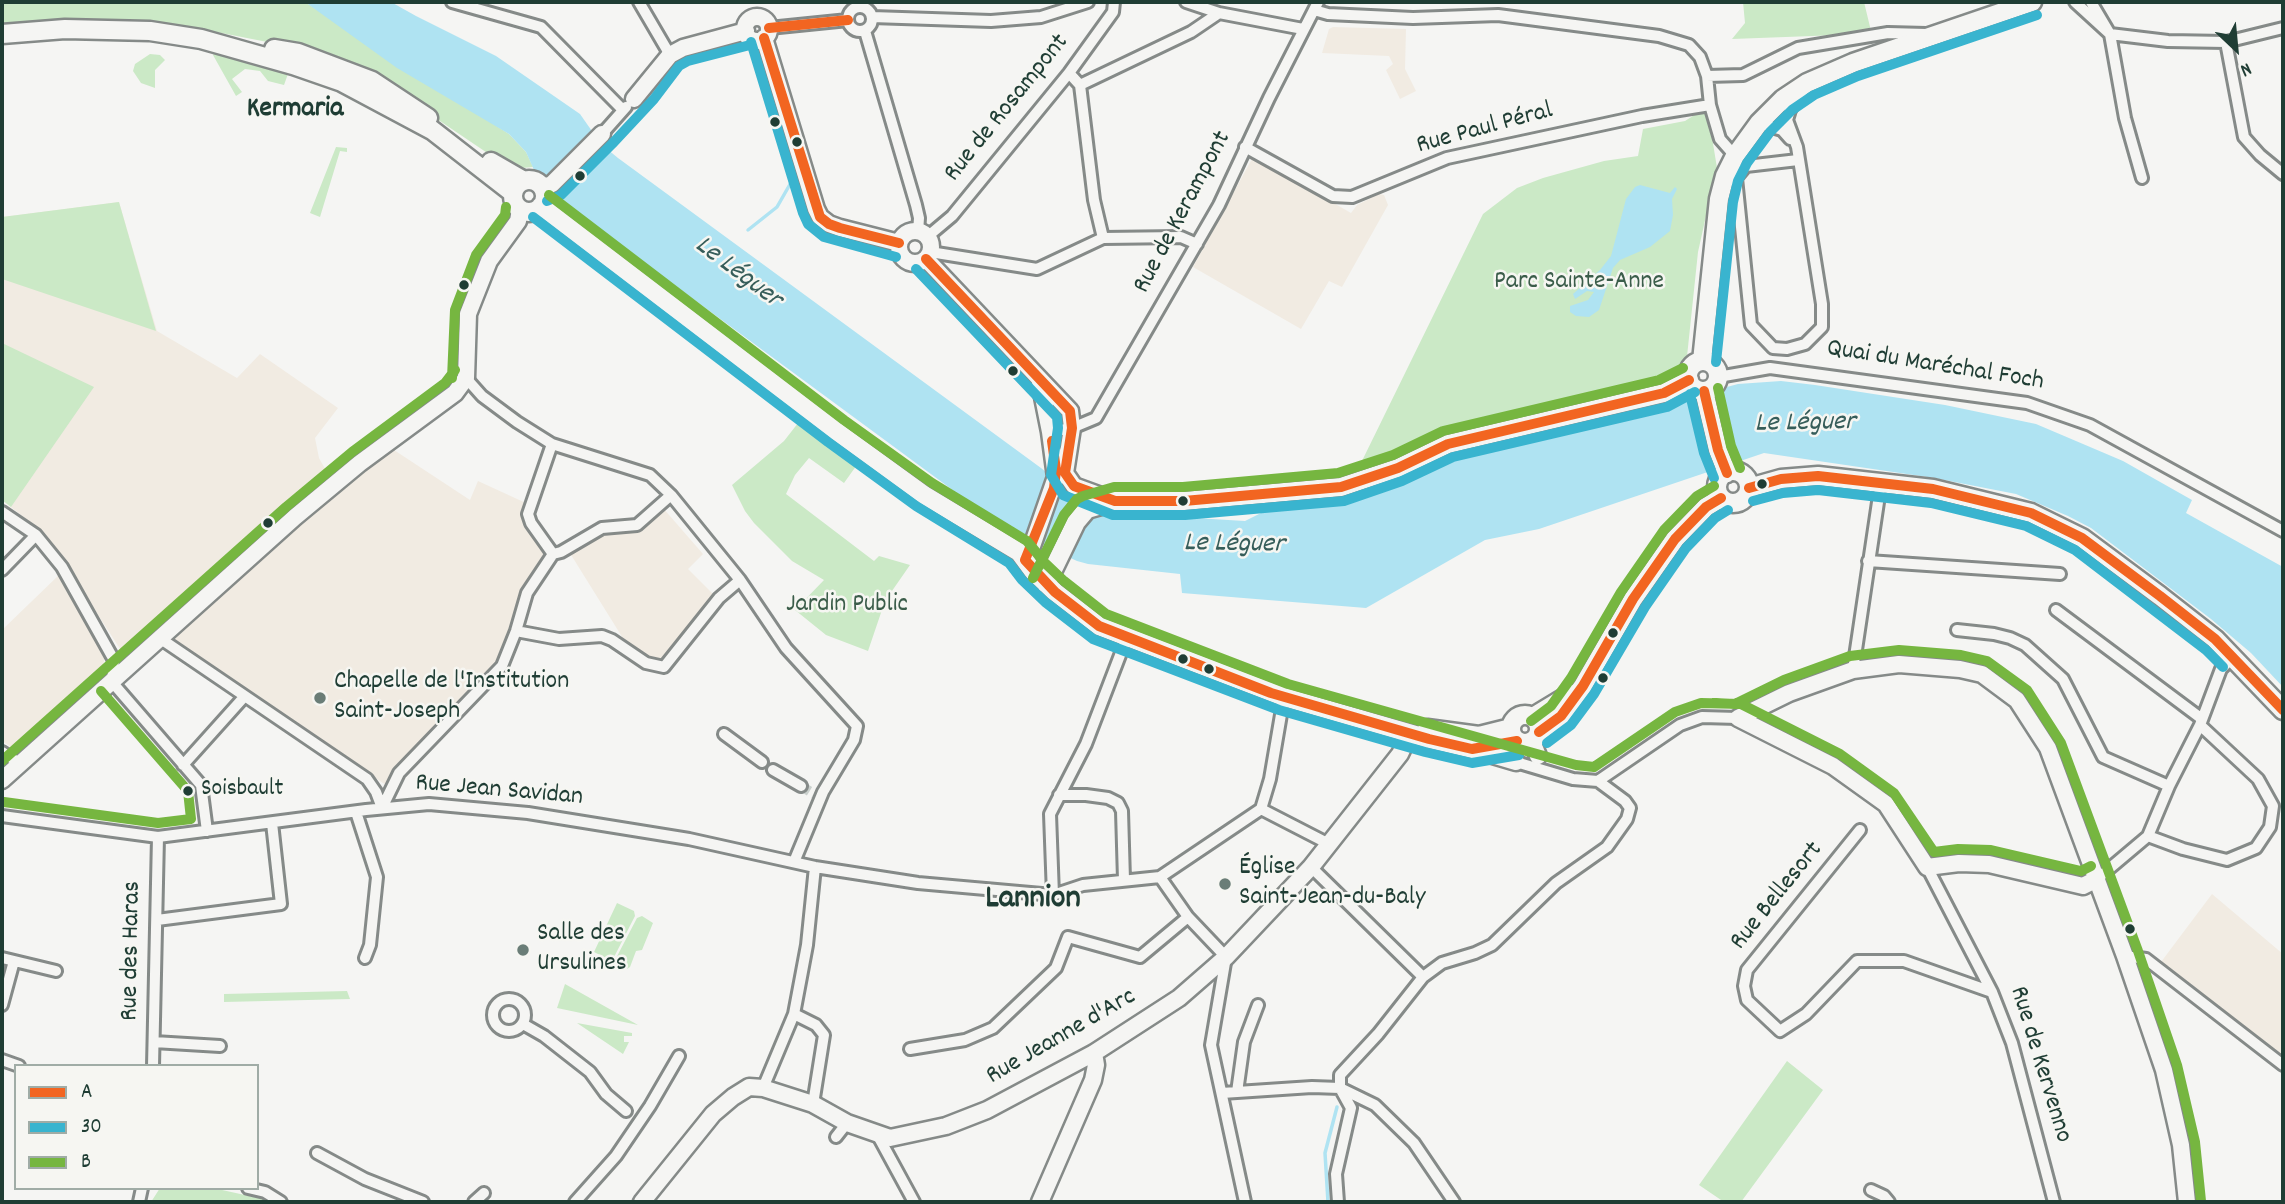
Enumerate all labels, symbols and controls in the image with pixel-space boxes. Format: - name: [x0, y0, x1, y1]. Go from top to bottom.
- north arrow: [2201, 14, 2271, 84]
- street label: Rue de Rosampont: [939, 29, 1077, 189]
- text: N: [2235, 54, 2256, 83]
- district label: Kermaria: [247, 94, 343, 128]
- street label: Rue Paul Péral: [1414, 97, 1556, 163]
- unlabelled marker: [768, 115, 782, 129]
- street label: Rue de Kerampont: [1128, 127, 1240, 299]
- unlabelled marker: [790, 135, 804, 149]
- unlabelled marker: [573, 169, 587, 183]
- water label: Le Léguer: [687, 230, 787, 318]
- park label: Parc Sainte-Anne: [1494, 267, 1664, 299]
- unlabelled marker: [457, 278, 471, 292]
- street label: Quai du Maréchal Foch: [1824, 334, 2046, 400]
- unlabelled marker: [1006, 364, 1020, 378]
- water label: Le Léguer: [1754, 407, 1856, 443]
- unlabelled marker: [1755, 477, 1769, 491]
- unlabelled marker: [1176, 494, 1190, 508]
- unlabelled marker: [261, 516, 275, 530]
- water label: Le Léguer: [1183, 528, 1285, 564]
- park label: Jardin Public: [786, 590, 908, 622]
- unlabelled marker: [1606, 626, 1620, 640]
- unlabelled marker: [1176, 652, 1190, 666]
- unlabelled marker: [1202, 662, 1216, 676]
- place label: Chapelle de l'Institution Saint-Joseph: [334, 667, 569, 728]
- unlabelled marker: [1596, 671, 1610, 685]
- marker: Chapelle de l'Institution Saint-Joseph: [312, 690, 328, 706]
- street label: Rue Jean Savidan: [414, 769, 584, 815]
- place label: Soisbault: [201, 777, 283, 805]
- marker: Soisbault: [181, 784, 195, 798]
- street label: Rue Bellesort: [1725, 836, 1831, 958]
- place label: Église Saint-Jean-du-Baly: [1239, 853, 1425, 914]
- marker: Église Saint-Jean-du-Baly: [1217, 876, 1233, 892]
- street label: Rue des Haras: [116, 881, 150, 1021]
- district label: Lannion: [985, 881, 1081, 921]
- place label: Salle des Ursulines: [537, 919, 627, 981]
- unlabelled marker: [2123, 922, 2137, 936]
- marker: Salle des Ursulines: [515, 942, 531, 958]
- street label: Rue Jeanne d'Arc: [982, 983, 1142, 1093]
- street label: Rue de Kervenno: [2000, 983, 2078, 1147]
- legend: [14, 1064, 259, 1190]
- text: A: [81, 1078, 92, 1108]
- text: 30: [81, 1113, 102, 1143]
- text: B: [81, 1148, 91, 1178]

